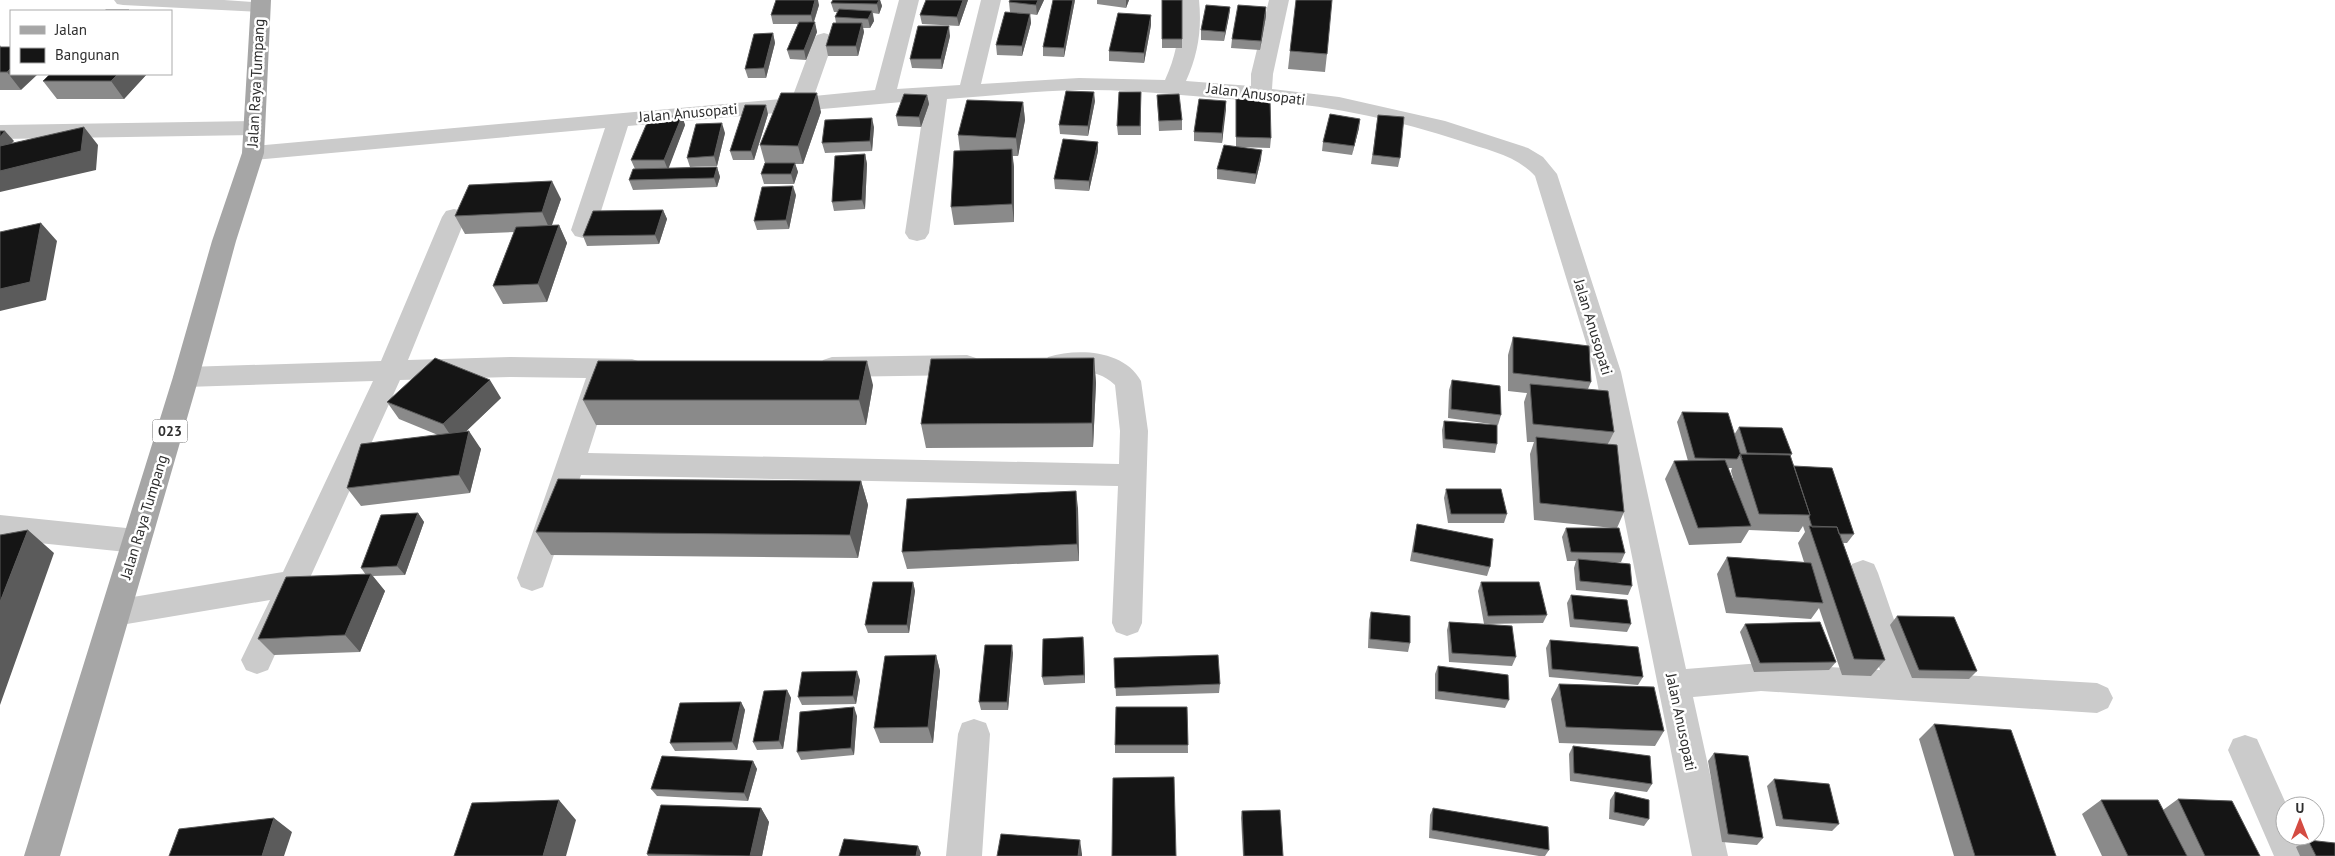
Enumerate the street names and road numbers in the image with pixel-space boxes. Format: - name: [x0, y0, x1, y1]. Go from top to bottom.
- street label: Jalan Raya Tumpang: [243, 18, 268, 149]
- street label: Jalan Anusopati: [1205, 78, 1307, 109]
- street label: Jalan Anusopati: [637, 99, 738, 126]
- street label: Jalan Anusopati: [1570, 276, 1617, 377]
- road number: 023: [152, 420, 188, 442]
- street label: Jalan Raya Tumpang: [115, 452, 171, 582]
- street label: Jalan Anusopati: [1662, 670, 1701, 773]

